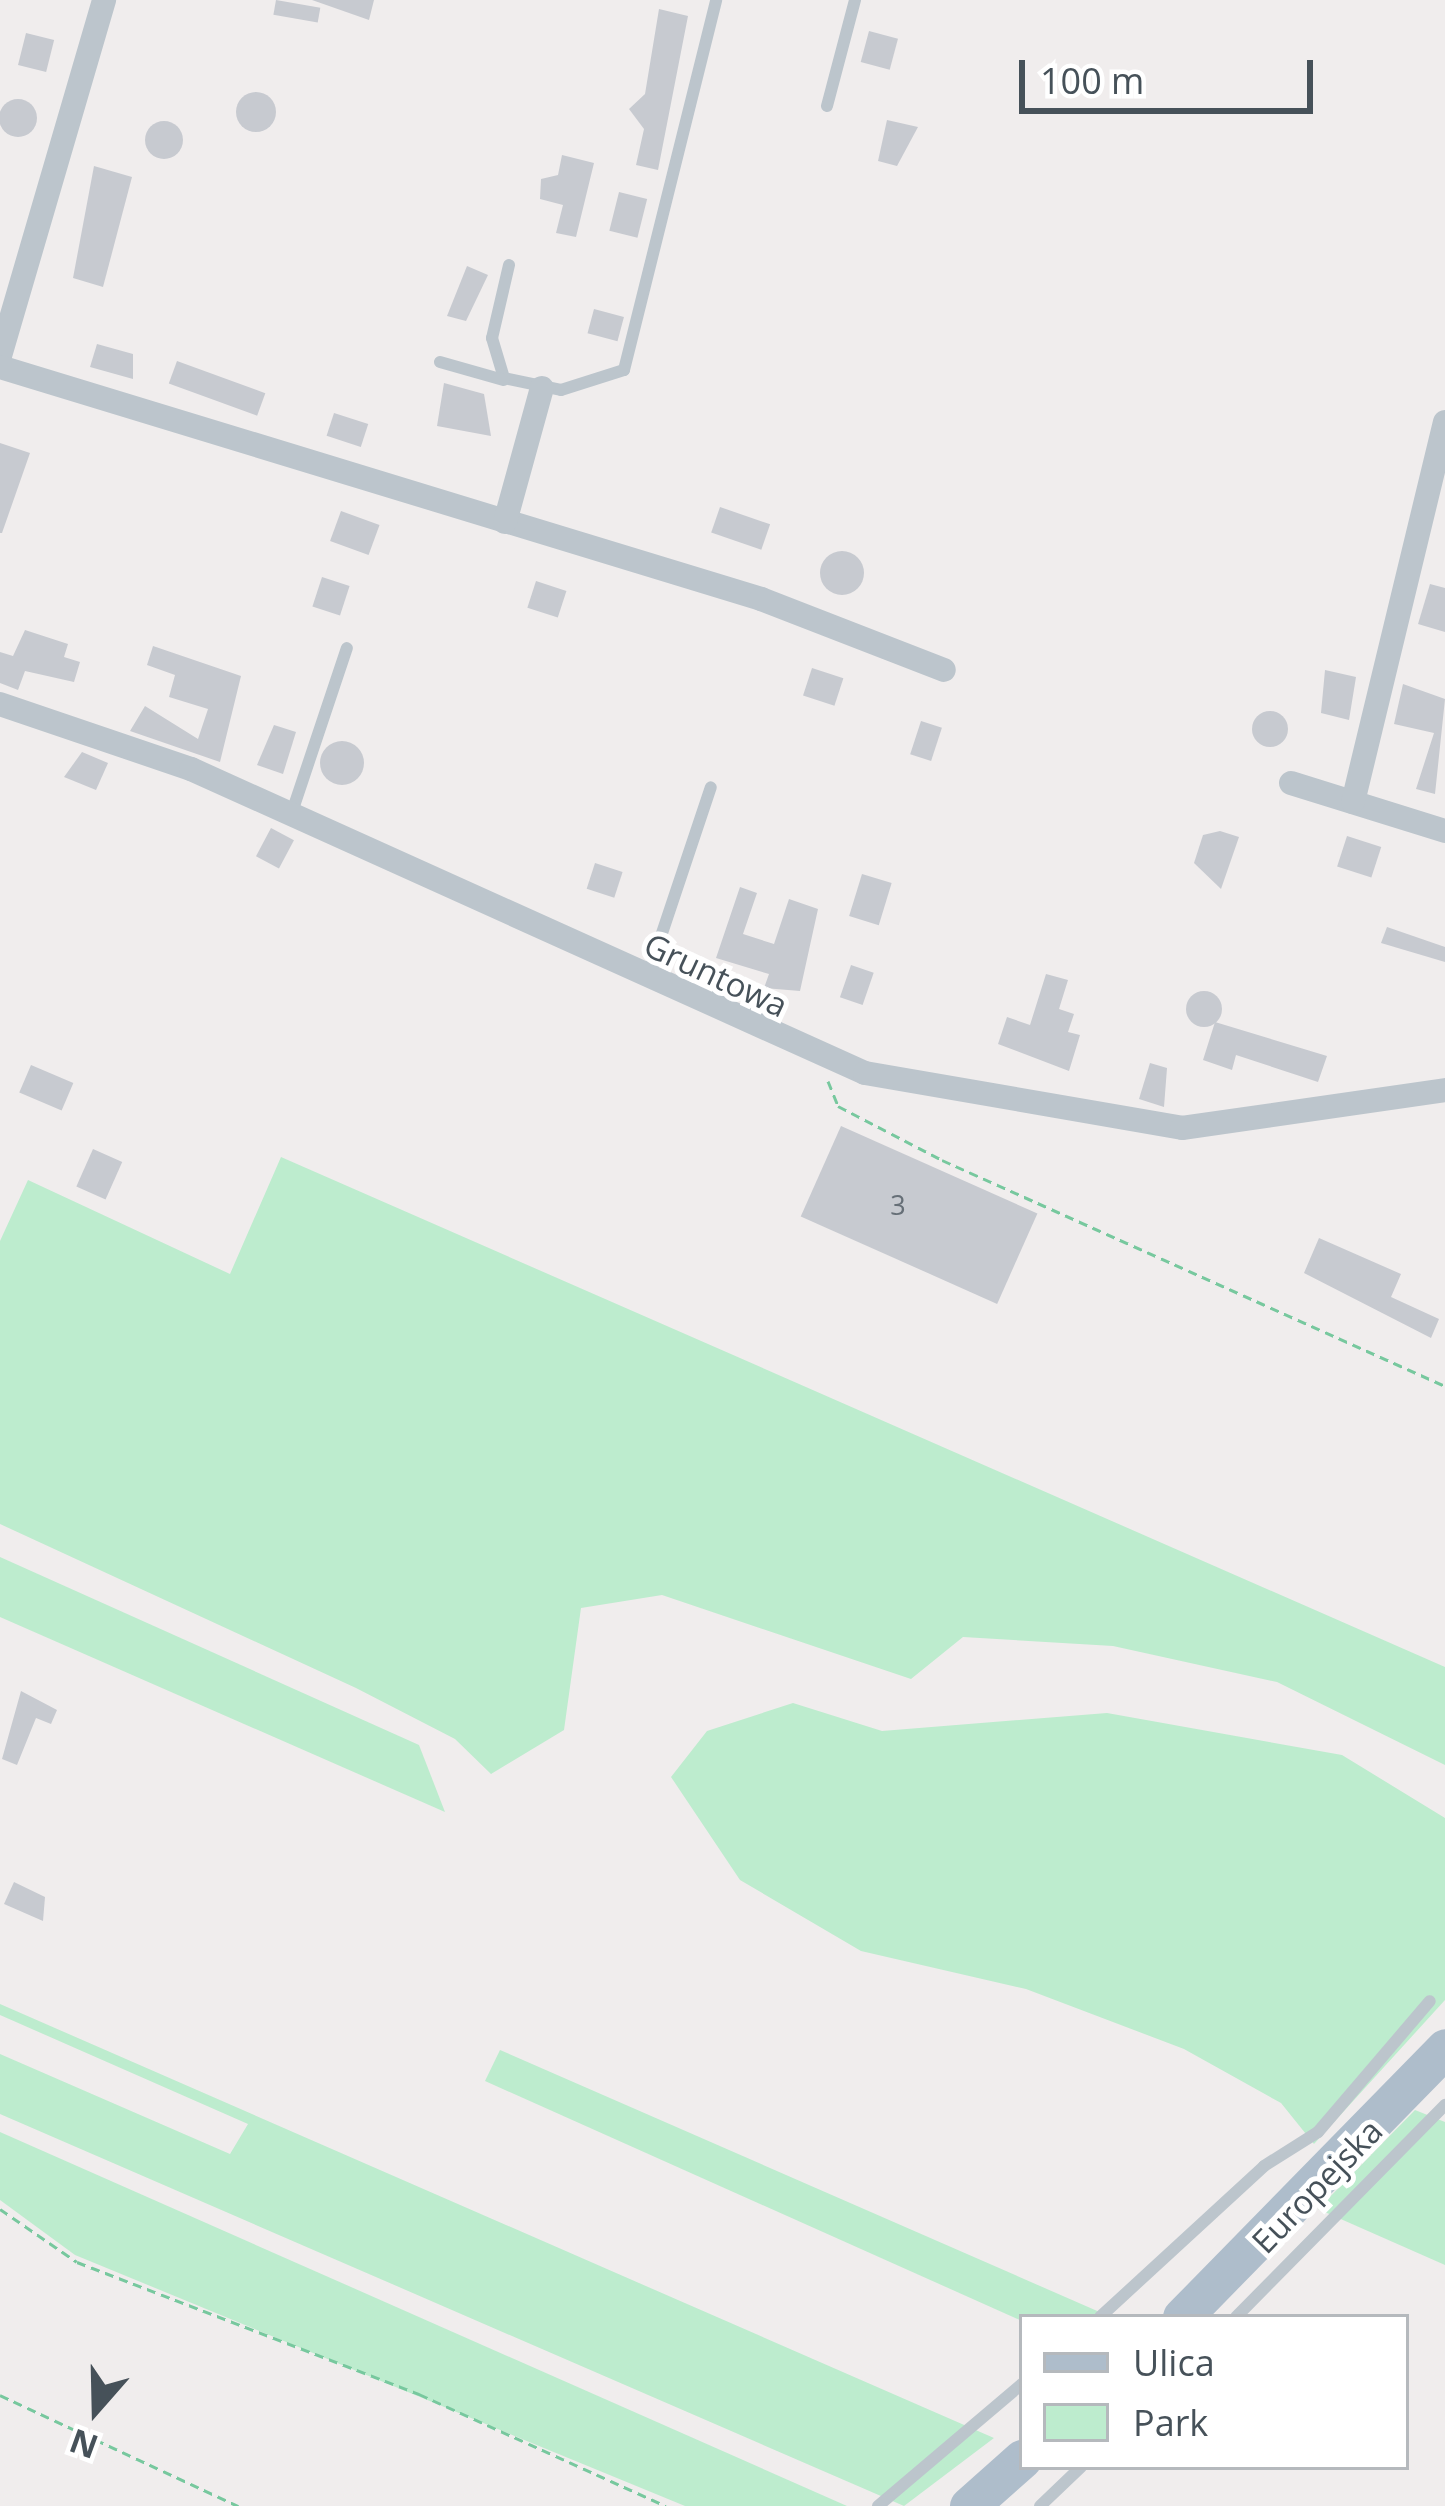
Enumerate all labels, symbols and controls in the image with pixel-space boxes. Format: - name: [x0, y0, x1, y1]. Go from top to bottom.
- scale bar: [1025, 36, 1319, 110]
- text: 100 m: [1040, 56, 1144, 105]
- street label: Gruntowa: [638, 925, 794, 1025]
- house number: 3: [890, 1189, 906, 1221]
- street label: Europejska: [1244, 2111, 1390, 2261]
- legend: [1019, 2314, 1409, 2470]
- text: Ulica: [1133, 2338, 1215, 2387]
- north arrow: [36, 2350, 156, 2470]
- text: Park: [1133, 2398, 1208, 2447]
- text: N: [63, 2419, 104, 2470]

